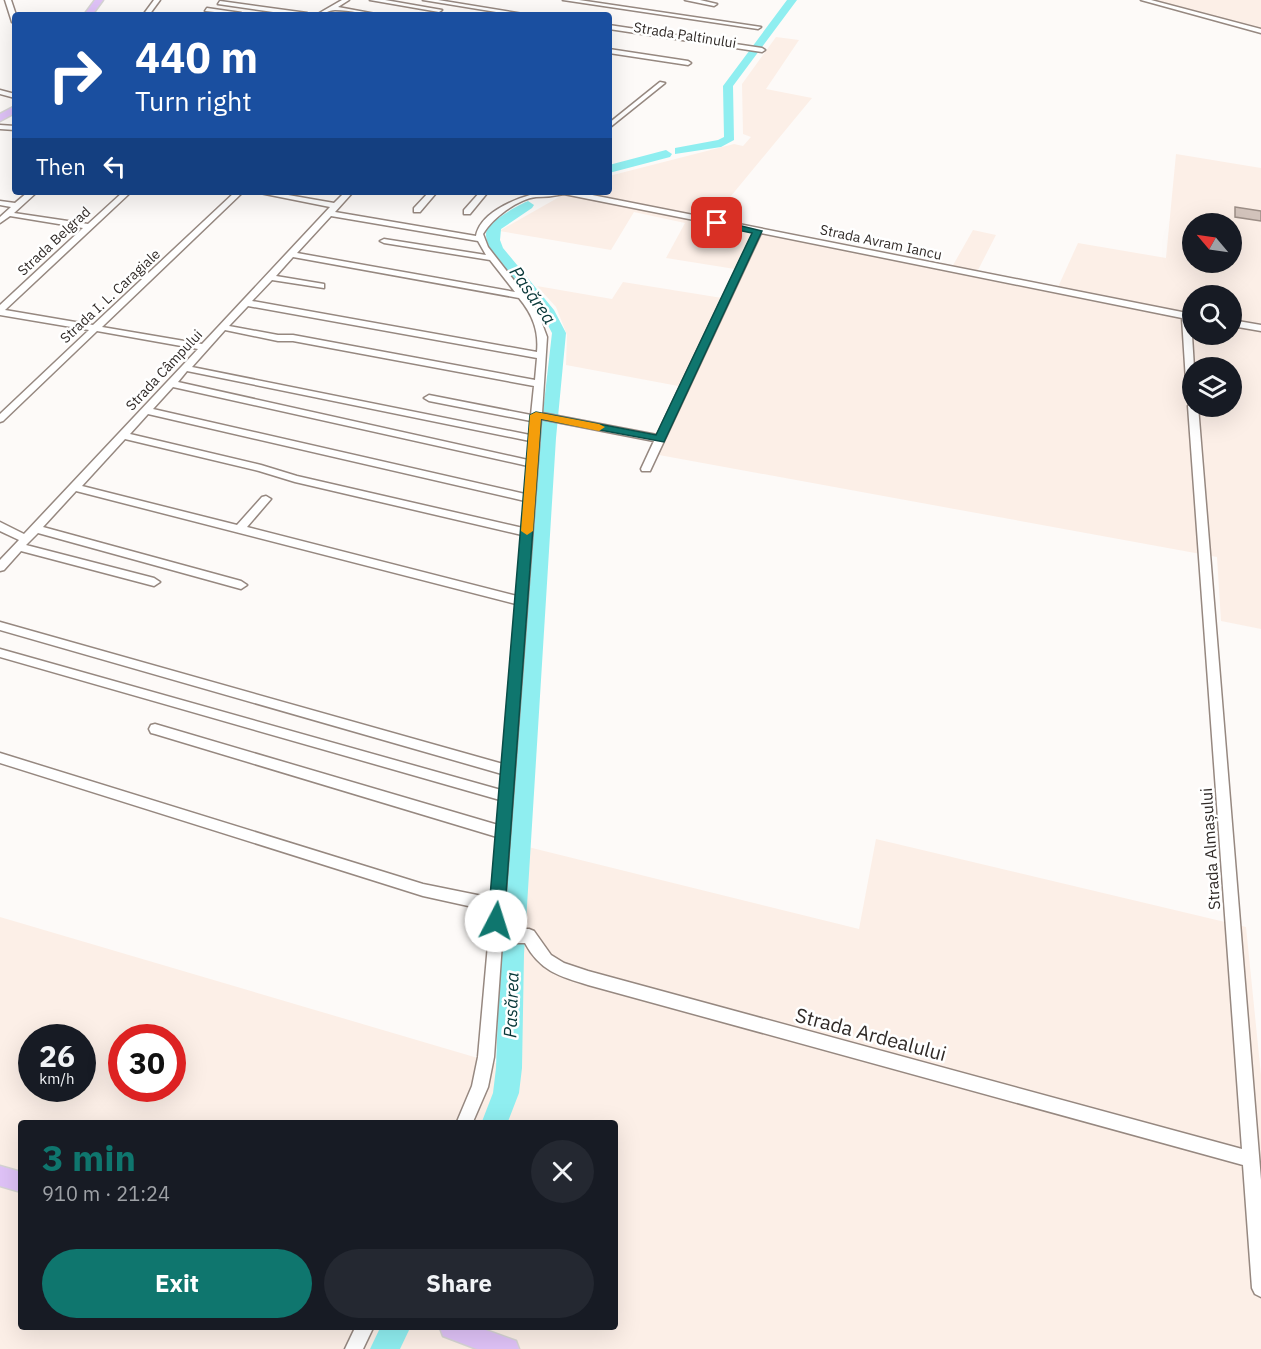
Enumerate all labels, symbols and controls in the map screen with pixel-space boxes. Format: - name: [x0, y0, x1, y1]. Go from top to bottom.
- street label: Strada Paltinului: [632, 18, 738, 52]
- text: 440 m: [135, 30, 258, 85]
- icon: right: [36, 36, 114, 114]
- text: Turn right: [135, 83, 252, 118]
- icon: left: [98, 150, 131, 183]
- text: Then: [36, 152, 86, 181]
- pin: [691, 197, 742, 248]
- street label: Strada Belgrad: [14, 203, 94, 279]
- icon: arrive: [700, 206, 733, 239]
- north arrow: [1182, 213, 1242, 273]
- map controls: [1182, 213, 1242, 417]
- street label: Strada Avram Iancu: [818, 220, 944, 264]
- street label: Strada I. L. Caragiale: [56, 245, 164, 347]
- water label: Pasărea: [505, 261, 561, 329]
- button: search: [1182, 285, 1242, 345]
- street label: Strada Câmpului: [122, 326, 206, 414]
- button: layers: [1182, 357, 1242, 417]
- street label: Strada Almașului: [1196, 787, 1224, 911]
- position arrow: [464, 889, 528, 953]
- water label: Pasărea: [498, 972, 524, 1038]
- street label: Strada Ardealului: [792, 1001, 950, 1067]
- speed limit sign: 30: [108, 1024, 186, 1102]
- text: 26: [39, 1036, 75, 1075]
- text: km/h: [39, 1069, 75, 1088]
- text: 3 min: [42, 1134, 136, 1181]
- button: close: [531, 1140, 594, 1203]
- text: 910 m · 21:24: [42, 1180, 170, 1207]
- button: Exit: [42, 1249, 312, 1318]
- button: Share: [324, 1249, 594, 1318]

